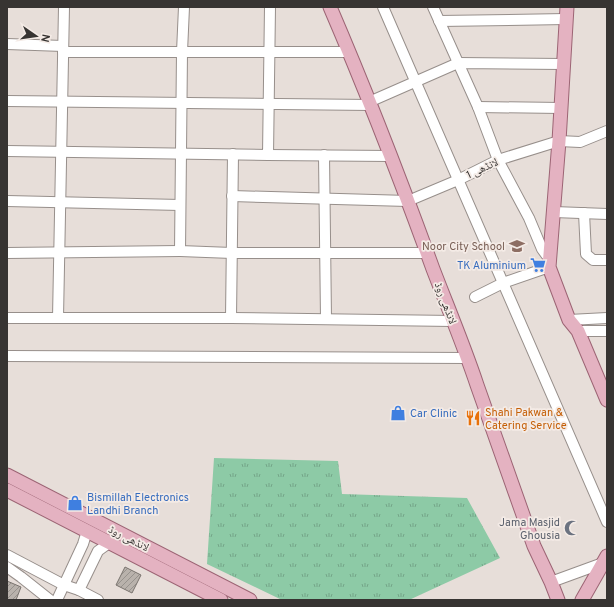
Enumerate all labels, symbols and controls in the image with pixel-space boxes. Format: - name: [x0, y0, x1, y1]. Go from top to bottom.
- north arrow: [16, 16, 56, 56]
- text: N: [37, 33, 52, 43]
- street label: لانڈھی 1: [464, 155, 501, 182]
- school or university icon: Noor City School: [508, 237, 526, 255]
- place label: Noor City School: [422, 240, 505, 254]
- supermarket icon: TK Aluminium: [529, 256, 547, 274]
- place label: TK Aluminium: [457, 259, 526, 273]
- street label: لانڈھی روڈ: [431, 280, 460, 327]
- shop icon: Car Clinic: [389, 404, 407, 422]
- place label: Shahi Pakwan & Catering Service: [485, 406, 567, 433]
- place label: Car Clinic: [410, 407, 457, 421]
- restaurant icon: Shahi Pakwan & Catering Service: [464, 409, 482, 427]
- place label: Bismillah Electronics Landhi Branch: [87, 491, 189, 518]
- shop icon: Bismillah Electronics Landhi Branch: [66, 494, 84, 512]
- place label: Jama Masjid Ghousia: [499, 516, 560, 543]
- mosque icon: Jama Masjid Ghousia: [563, 519, 581, 537]
- street label: لانڈھی روڈ: [106, 523, 151, 555]

